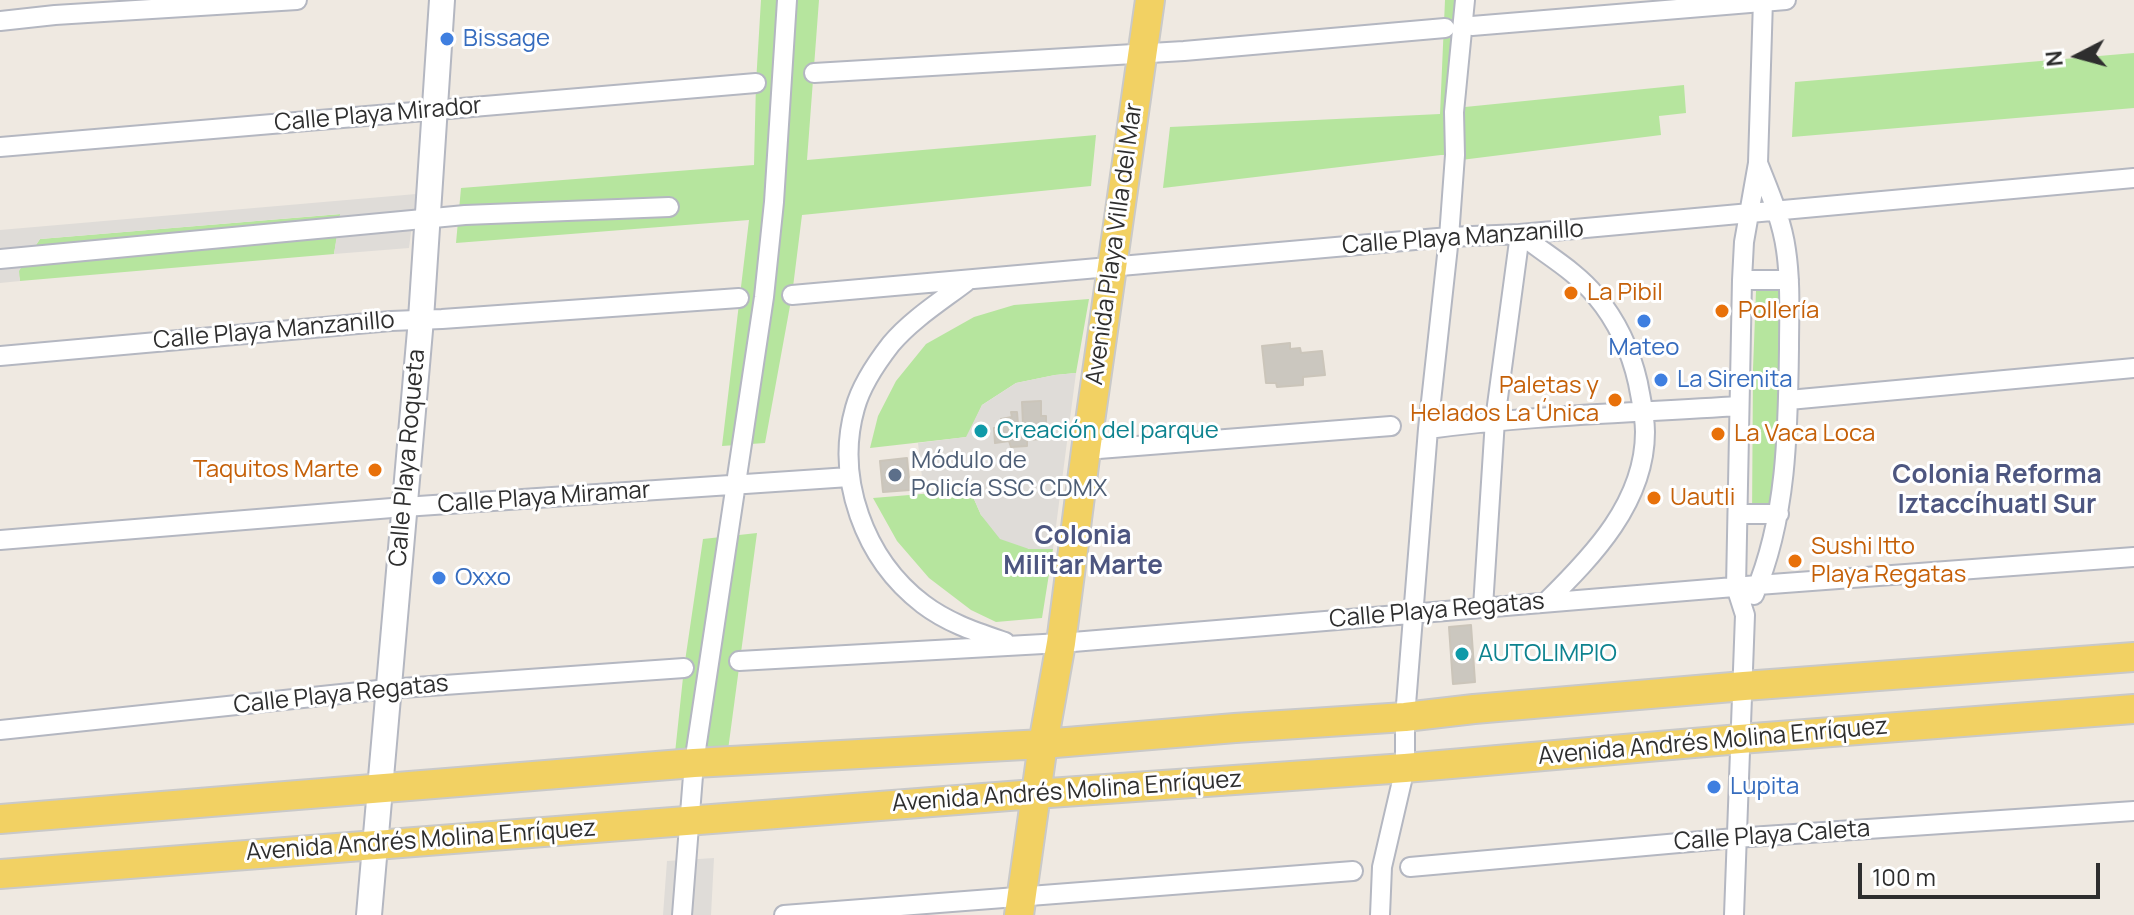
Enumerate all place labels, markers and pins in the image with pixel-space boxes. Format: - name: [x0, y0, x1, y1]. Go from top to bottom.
- place label: Bissage: [463, 25, 550, 53]
- marker: Bissage: [438, 30, 456, 48]
- place label: La Pibil: [1587, 279, 1663, 307]
- marker: La Pibil: [1562, 284, 1580, 302]
- place label: Pollería: [1738, 297, 1819, 325]
- marker: Pollería: [1713, 302, 1731, 320]
- marker: Mateo: [1635, 312, 1653, 330]
- place label: Mateo: [1609, 334, 1679, 362]
- place label: La Sirenita: [1677, 366, 1793, 394]
- marker: La Sirenita: [1652, 371, 1670, 389]
- place label: Paletas y Helados La Única: [1410, 372, 1599, 428]
- marker: Paletas y Helados La Única: [1606, 391, 1624, 409]
- place label: Creación del parque: [997, 417, 1219, 445]
- place label: La Vaca Loca: [1734, 420, 1875, 448]
- marker: Creación del parque: [972, 422, 990, 440]
- marker: La Vaca Loca: [1709, 425, 1727, 443]
- place label: Módulo de Policía SSC CDMX: [911, 447, 1107, 503]
- place label: Taquitos Marte: [193, 456, 359, 484]
- marker: Taquitos Marte: [366, 461, 384, 479]
- marker: Módulo de Policía SSC CDMX: [886, 466, 904, 484]
- place label: Uautli: [1670, 484, 1735, 512]
- marker: Uautli: [1645, 489, 1663, 507]
- place label: Sushi Itto Playa Regatas: [1811, 533, 1966, 589]
- marker: Sushi Itto Playa Regatas: [1786, 552, 1804, 570]
- place label: Oxxo: [455, 564, 511, 592]
- marker: Oxxo: [430, 569, 448, 587]
- place label: AUTOLIMPIO: [1478, 640, 1617, 668]
- marker: AUTOLIMPIO: [1453, 645, 1471, 663]
- place label: Lupita: [1730, 773, 1799, 801]
- marker: Lupita: [1705, 778, 1723, 796]

